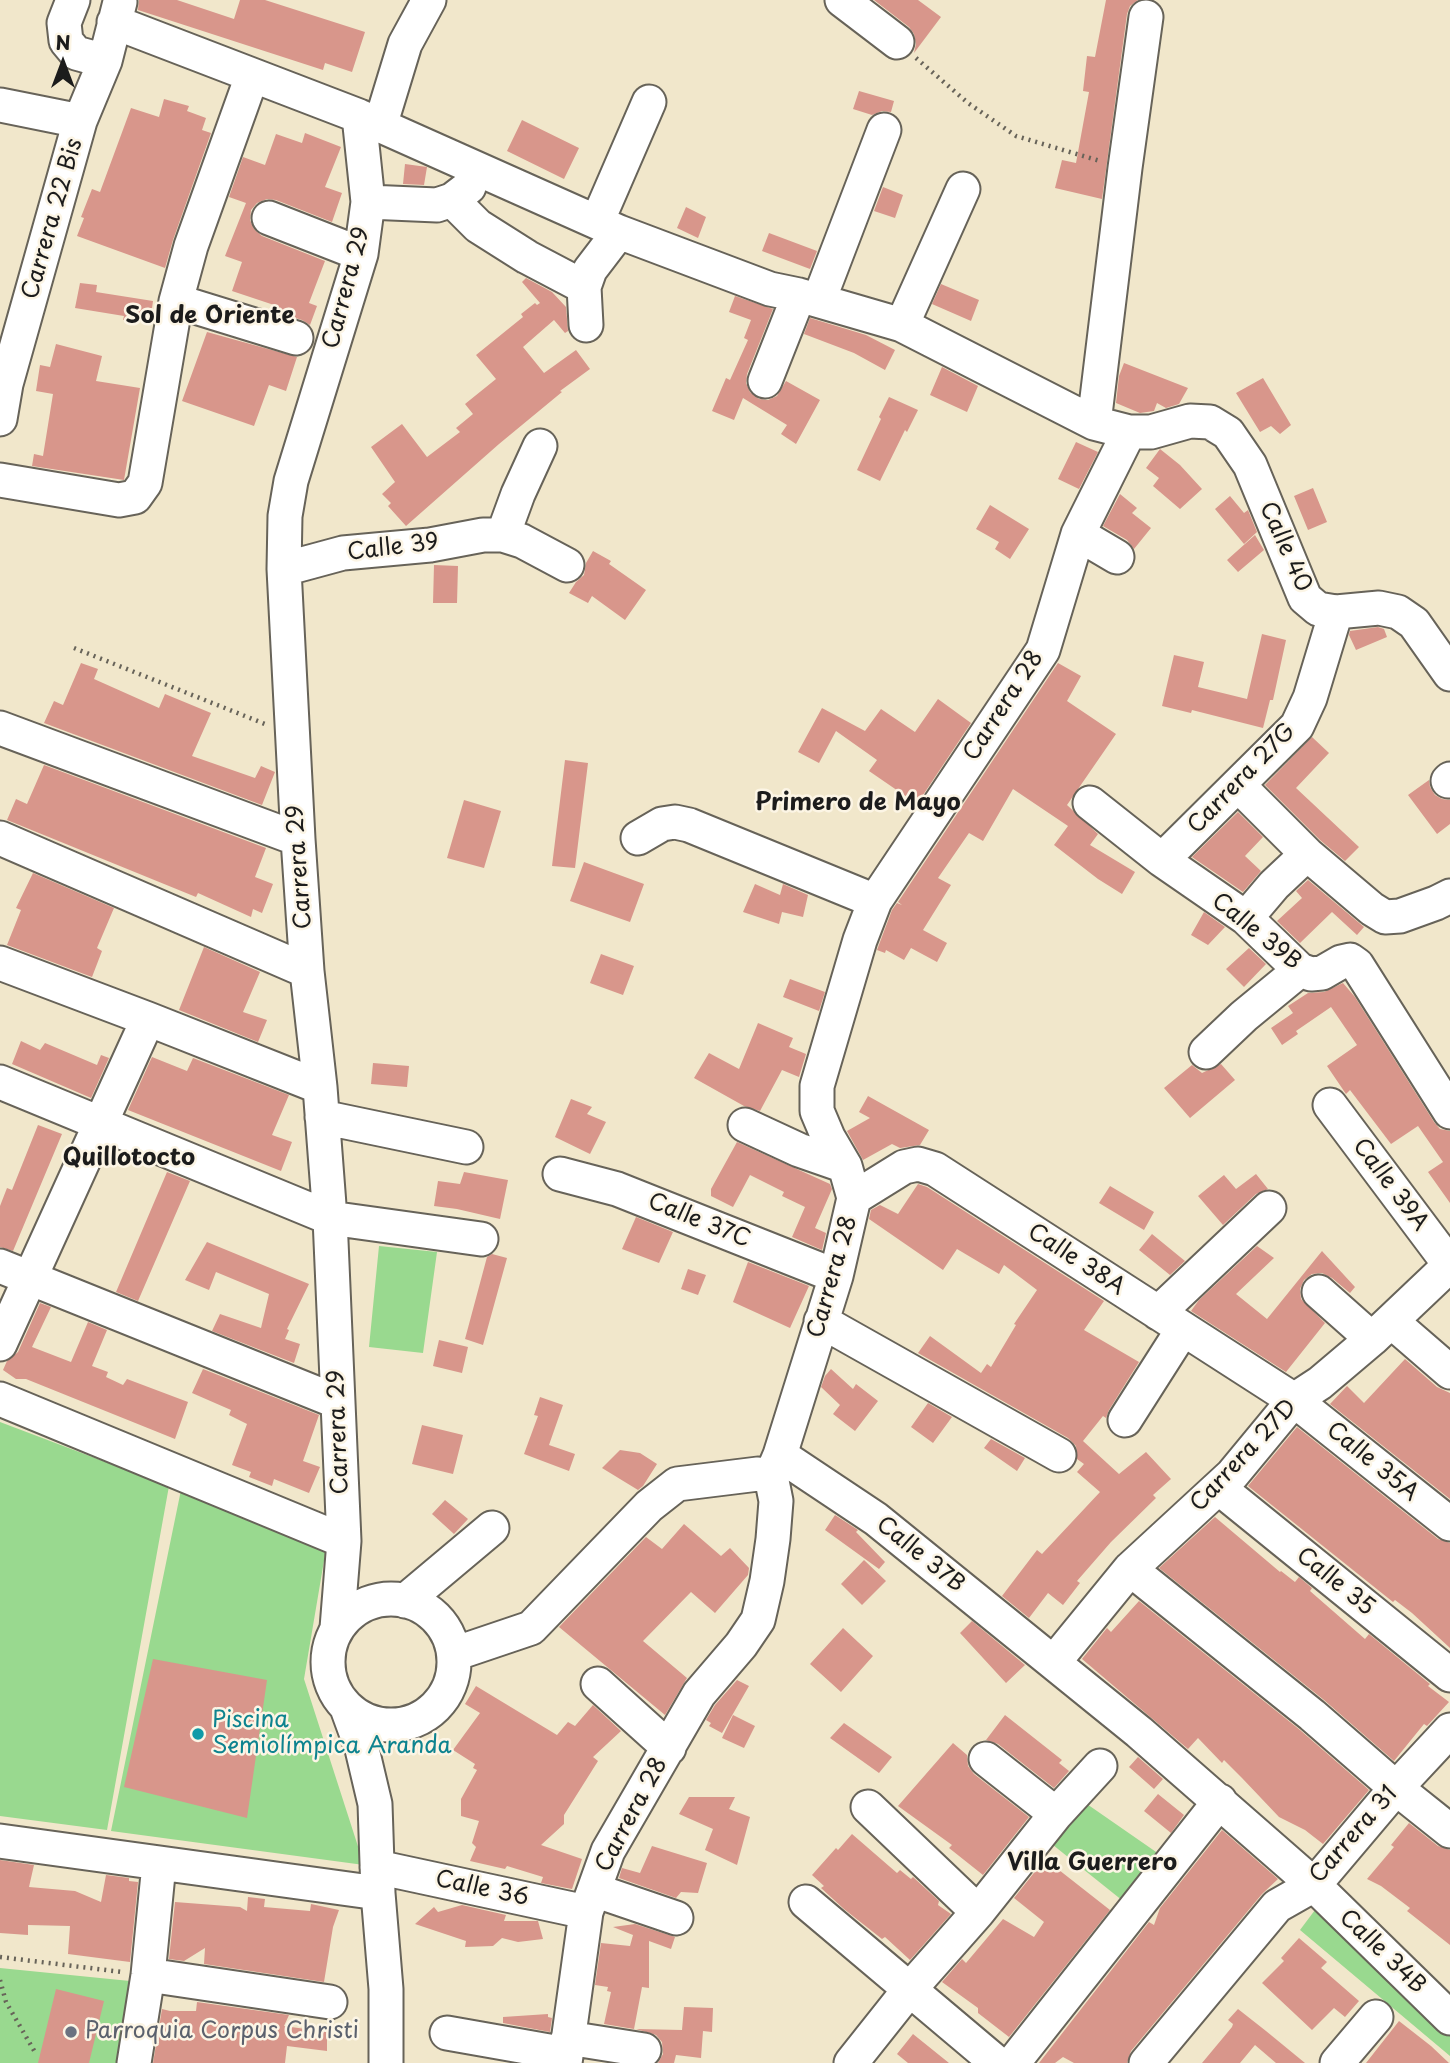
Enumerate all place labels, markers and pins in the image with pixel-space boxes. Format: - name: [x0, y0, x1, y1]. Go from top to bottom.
- place label: Piscina Semiolímpica Aranda: [212, 1707, 452, 1761]
- marker: Piscina Semiolímpica Aranda: [190, 1726, 206, 1742]
- place label: Parroquia Corpus Christi: [85, 2018, 359, 2046]
- marker: Parroquia Corpus Christi: [63, 2024, 79, 2040]

